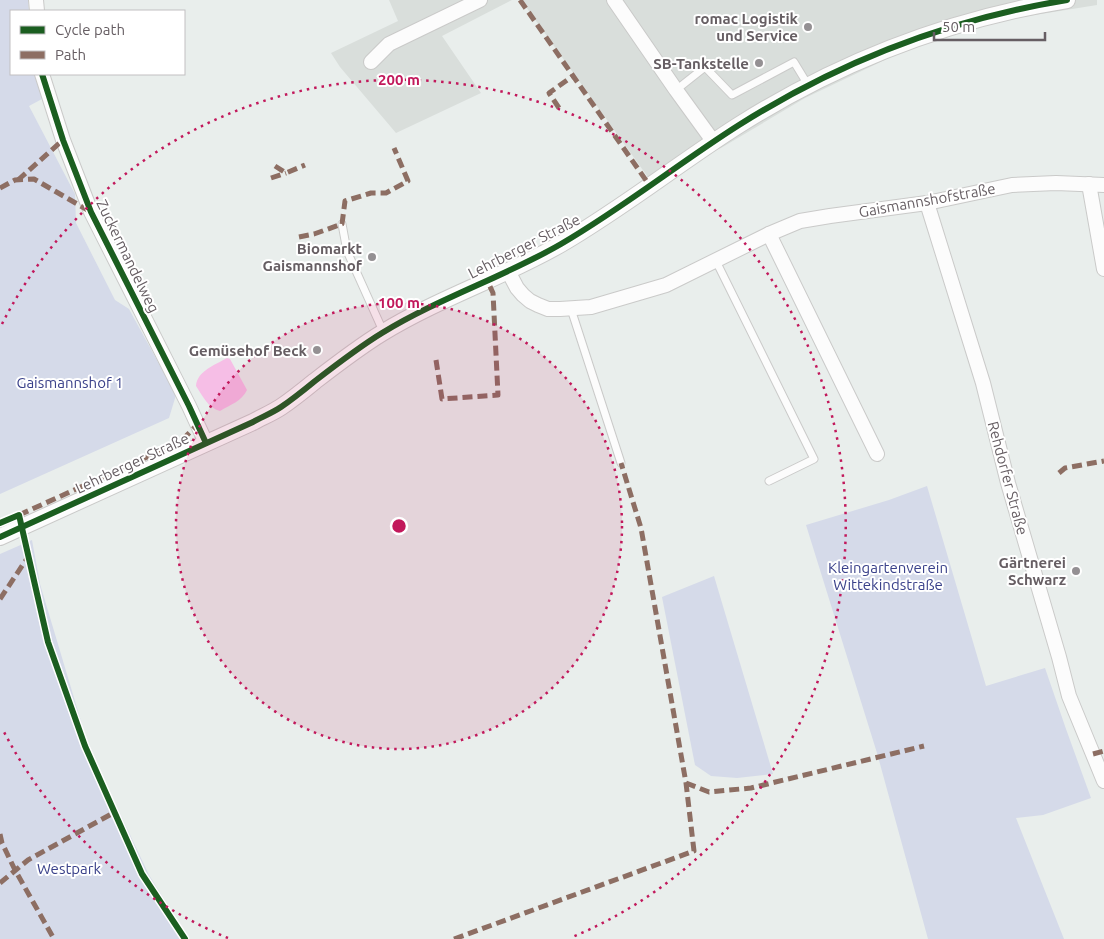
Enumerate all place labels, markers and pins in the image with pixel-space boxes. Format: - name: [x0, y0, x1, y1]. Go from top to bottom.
- place label: romac Logistik und Service: [695, 10, 799, 44]
- marker: romac Logistik und Service: [802, 21, 814, 33]
- place label: SB-Tankstelle: [653, 55, 749, 72]
- marker: SB-Tankstelle: [753, 57, 765, 69]
- place label: Biomarkt Gaismannshof: [263, 240, 363, 274]
- marker: Biomarkt Gaismannshof: [366, 251, 378, 263]
- place label: Gemüsehof Beck: [189, 342, 308, 359]
- marker: Gemüsehof Beck: [311, 344, 323, 356]
- centre of rings: [390, 517, 408, 535]
- place label: Gärtnerei Schwarz: [999, 554, 1066, 588]
- marker: Gärtnerei Schwarz: [1070, 565, 1082, 577]

